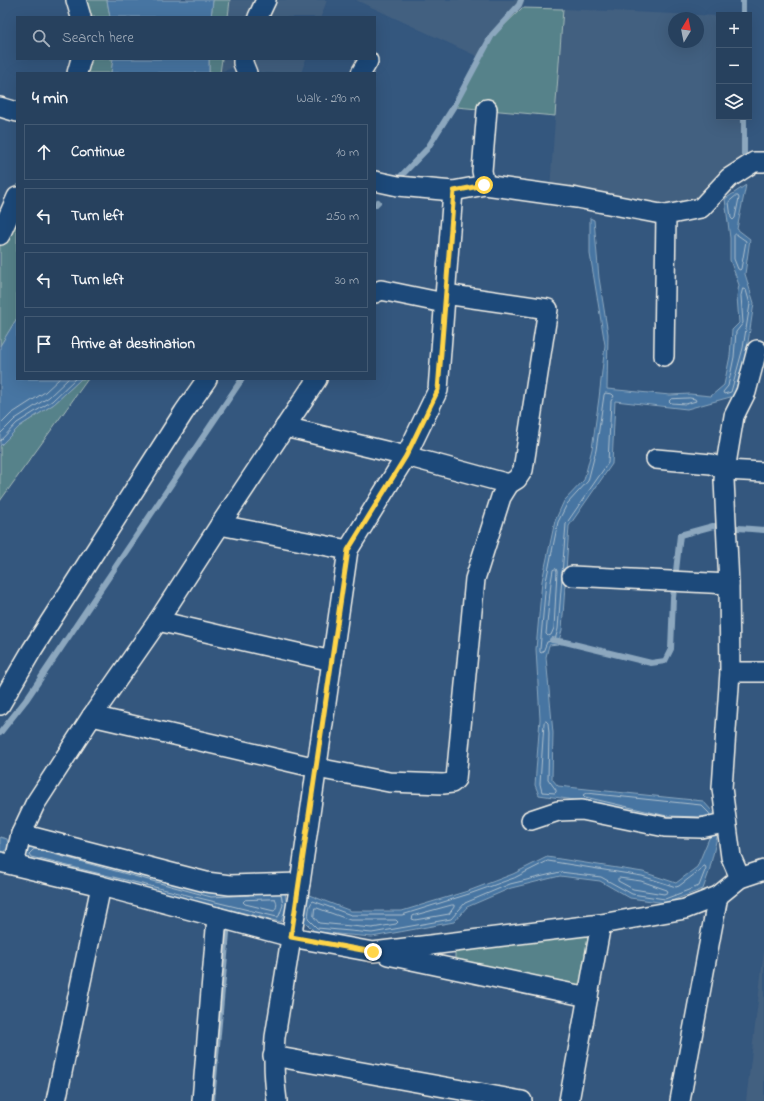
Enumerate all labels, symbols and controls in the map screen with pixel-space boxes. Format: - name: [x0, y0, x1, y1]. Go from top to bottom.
- north arrow: [668, 12, 704, 48]
- map controls: [716, 12, 752, 120]
- button: +: [716, 12, 752, 48]
- search box: [16, 16, 376, 60]
- icon: search: [30, 27, 52, 49]
- text: Search here: [62, 27, 134, 49]
- button: −: [716, 48, 752, 84]
- button: layers: [716, 84, 752, 120]
- text: 4 min: [32, 86, 68, 111]
- text: Walk · 290 m: [296, 89, 360, 108]
- icon: ahead: [33, 141, 55, 163]
- text: Continue: [71, 141, 125, 163]
- text: 10 m: [336, 143, 359, 162]
- route start: [475, 176, 493, 194]
- icon: left: [33, 205, 55, 227]
- text: Turn left: [71, 205, 124, 227]
- text: 250 m: [326, 207, 359, 226]
- icon: left: [33, 269, 55, 291]
- text: Turn left: [71, 269, 124, 291]
- text: 30 m: [335, 271, 359, 290]
- icon: arrive: [33, 333, 55, 355]
- text: Arrive at destination: [71, 333, 195, 355]
- route end: [364, 943, 382, 961]

